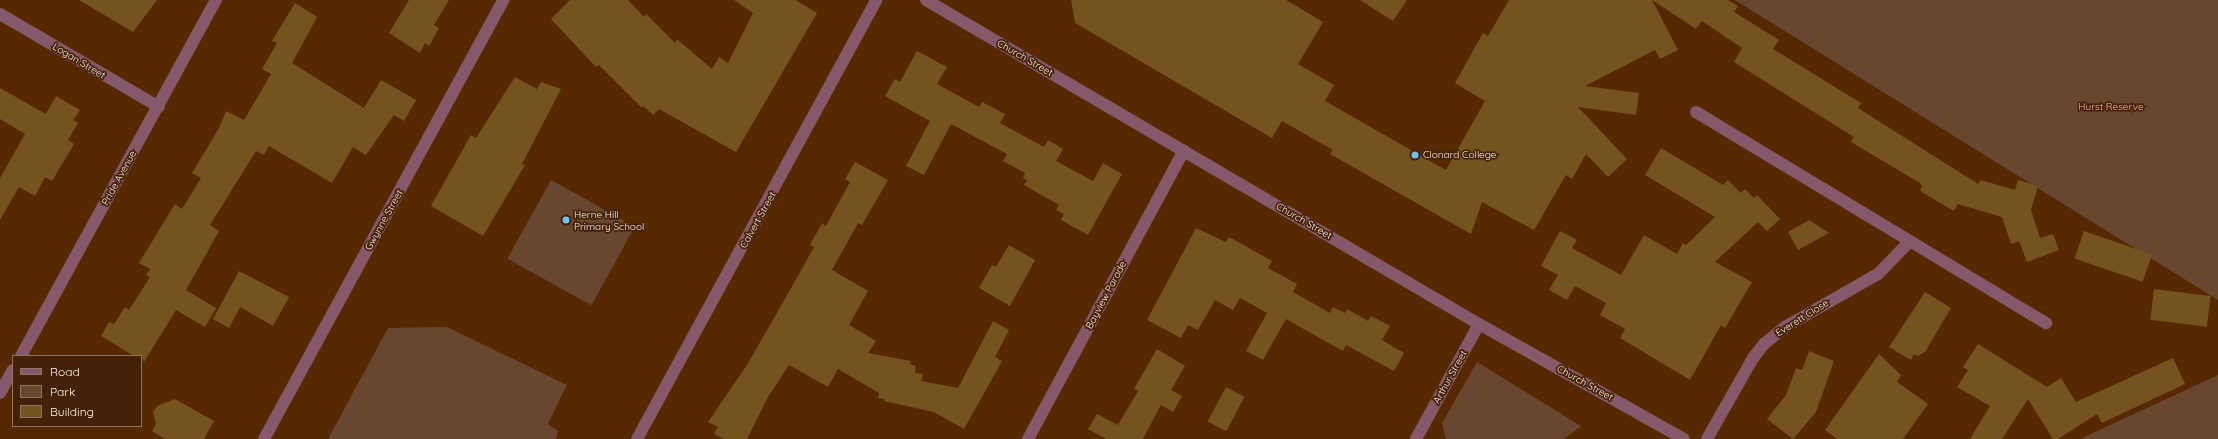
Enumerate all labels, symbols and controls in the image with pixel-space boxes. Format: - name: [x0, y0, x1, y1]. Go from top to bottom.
- street label: Church Street: [995, 37, 1055, 79]
- street label: Logan Street: [50, 41, 108, 81]
- park label: Hurst Reserve: [2078, 101, 2144, 113]
- street label: Pride Avenue: [99, 149, 139, 207]
- place label: Clonard College: [1423, 149, 1496, 161]
- marker: Clonard College: [1410, 150, 1420, 160]
- street label: Gwynne Street: [362, 188, 406, 252]
- street label: Calvert Street: [738, 190, 778, 250]
- street label: Church Street: [1274, 200, 1334, 242]
- place label: Herne Hill Primary School: [574, 208, 644, 232]
- marker: Herne Hill Primary School: [561, 215, 571, 225]
- street label: Bayview Parade: [1083, 259, 1129, 331]
- street label: Everett Close: [1773, 297, 1831, 339]
- street label: Arthur Street: [1430, 348, 1470, 406]
- legend: [12, 355, 142, 427]
- street label: Church Street: [1555, 363, 1615, 403]
- text: Road: [50, 364, 80, 379]
- text: Park: [50, 384, 75, 399]
- text: Building: [50, 404, 94, 419]

